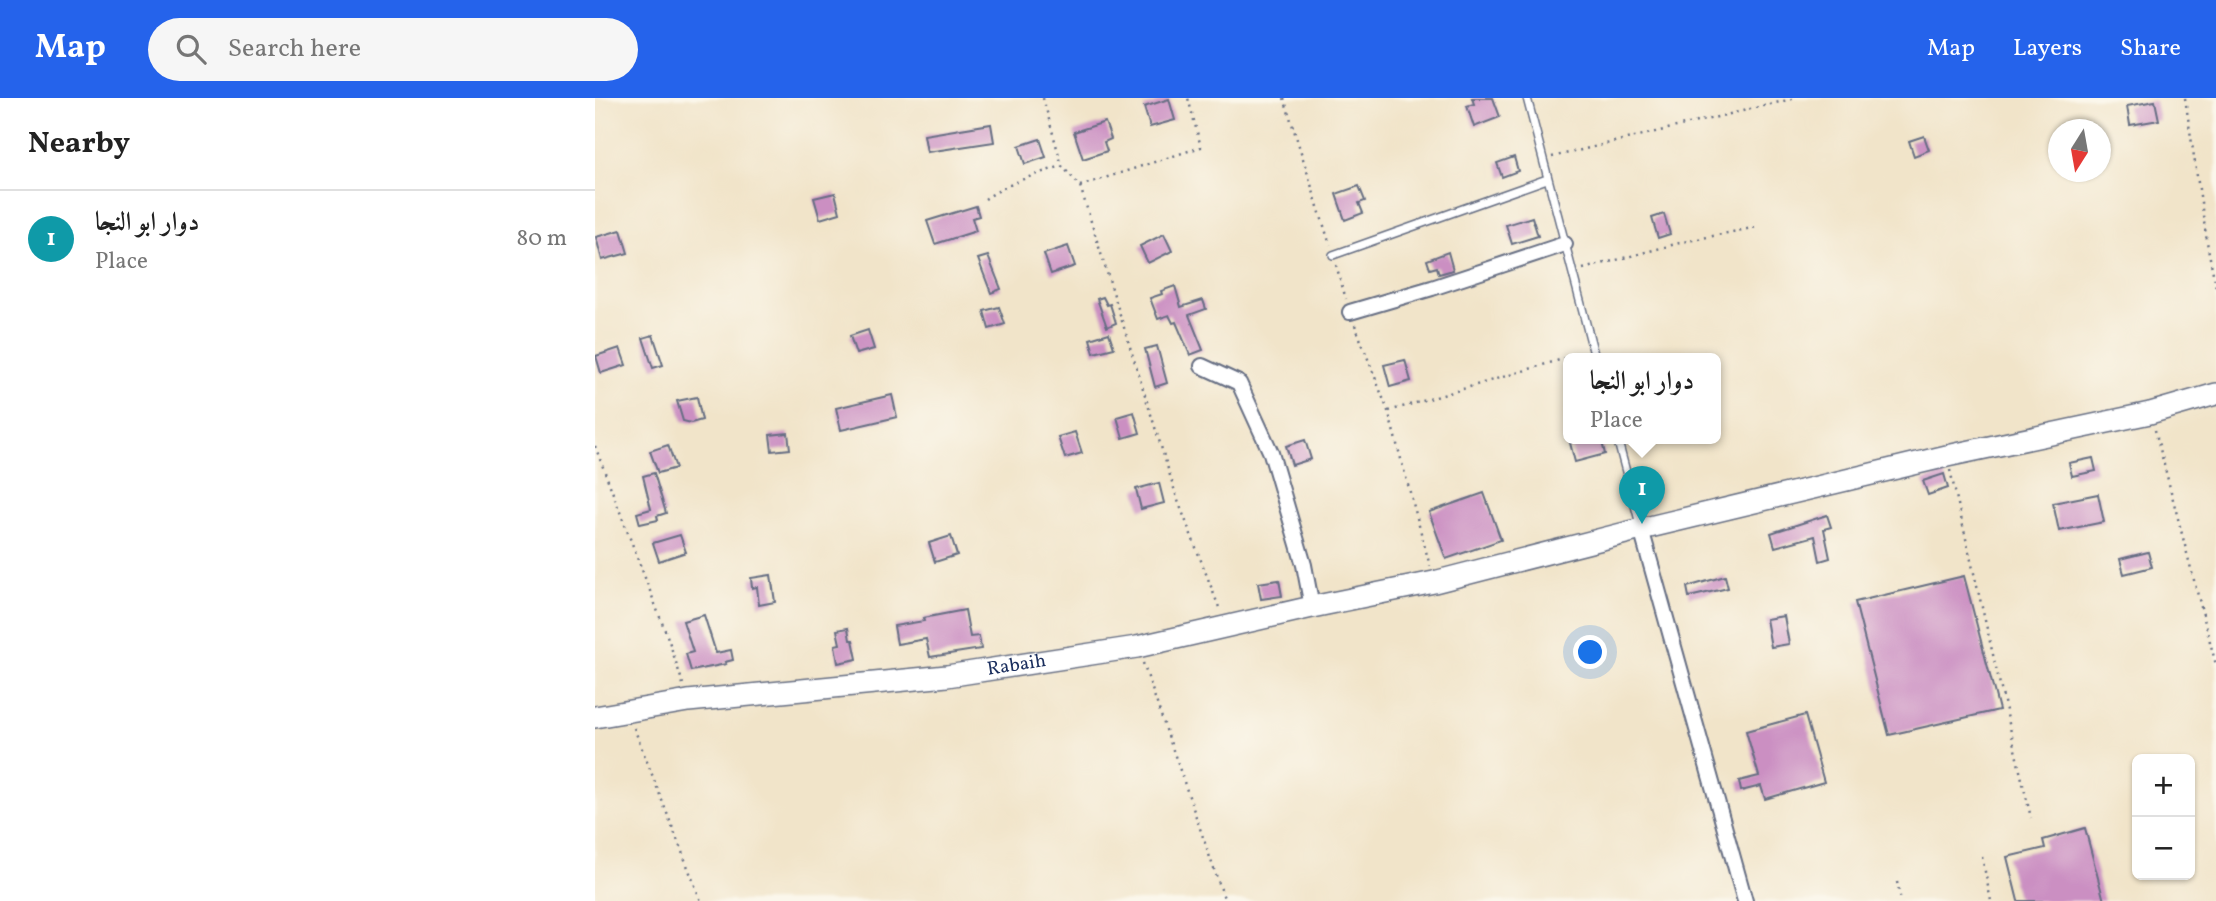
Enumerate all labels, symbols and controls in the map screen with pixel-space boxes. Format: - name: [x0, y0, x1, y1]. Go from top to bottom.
- search box: [148, 18, 638, 81]
- text: Map: [35, 26, 106, 72]
- icon: search: [172, 30, 210, 68]
- text: Search here: [228, 31, 361, 67]
- text: Map: [1927, 32, 1975, 66]
- text: Layers: [2013, 32, 2082, 66]
- text: Share: [2120, 32, 2181, 66]
- north arrow: [2048, 119, 2111, 182]
- text: Nearby: [28, 123, 130, 165]
- text: دوار ابو النجا: [95, 205, 199, 241]
- text: 1: [46, 223, 56, 255]
- text: 80 m: [517, 223, 567, 255]
- text: Place: [95, 246, 148, 278]
- popup: [1563, 353, 1721, 444]
- text: دوار ابو النجا: [1590, 364, 1694, 400]
- text: Place: [1590, 405, 1643, 437]
- pin: 1: [1619, 466, 1665, 524]
- your location: [1573, 635, 1607, 669]
- street label: Rabaih: [985, 648, 1048, 683]
- map controls: [2132, 754, 2195, 880]
- button: +: [2132, 754, 2195, 817]
- button: −: [2132, 817, 2195, 880]

